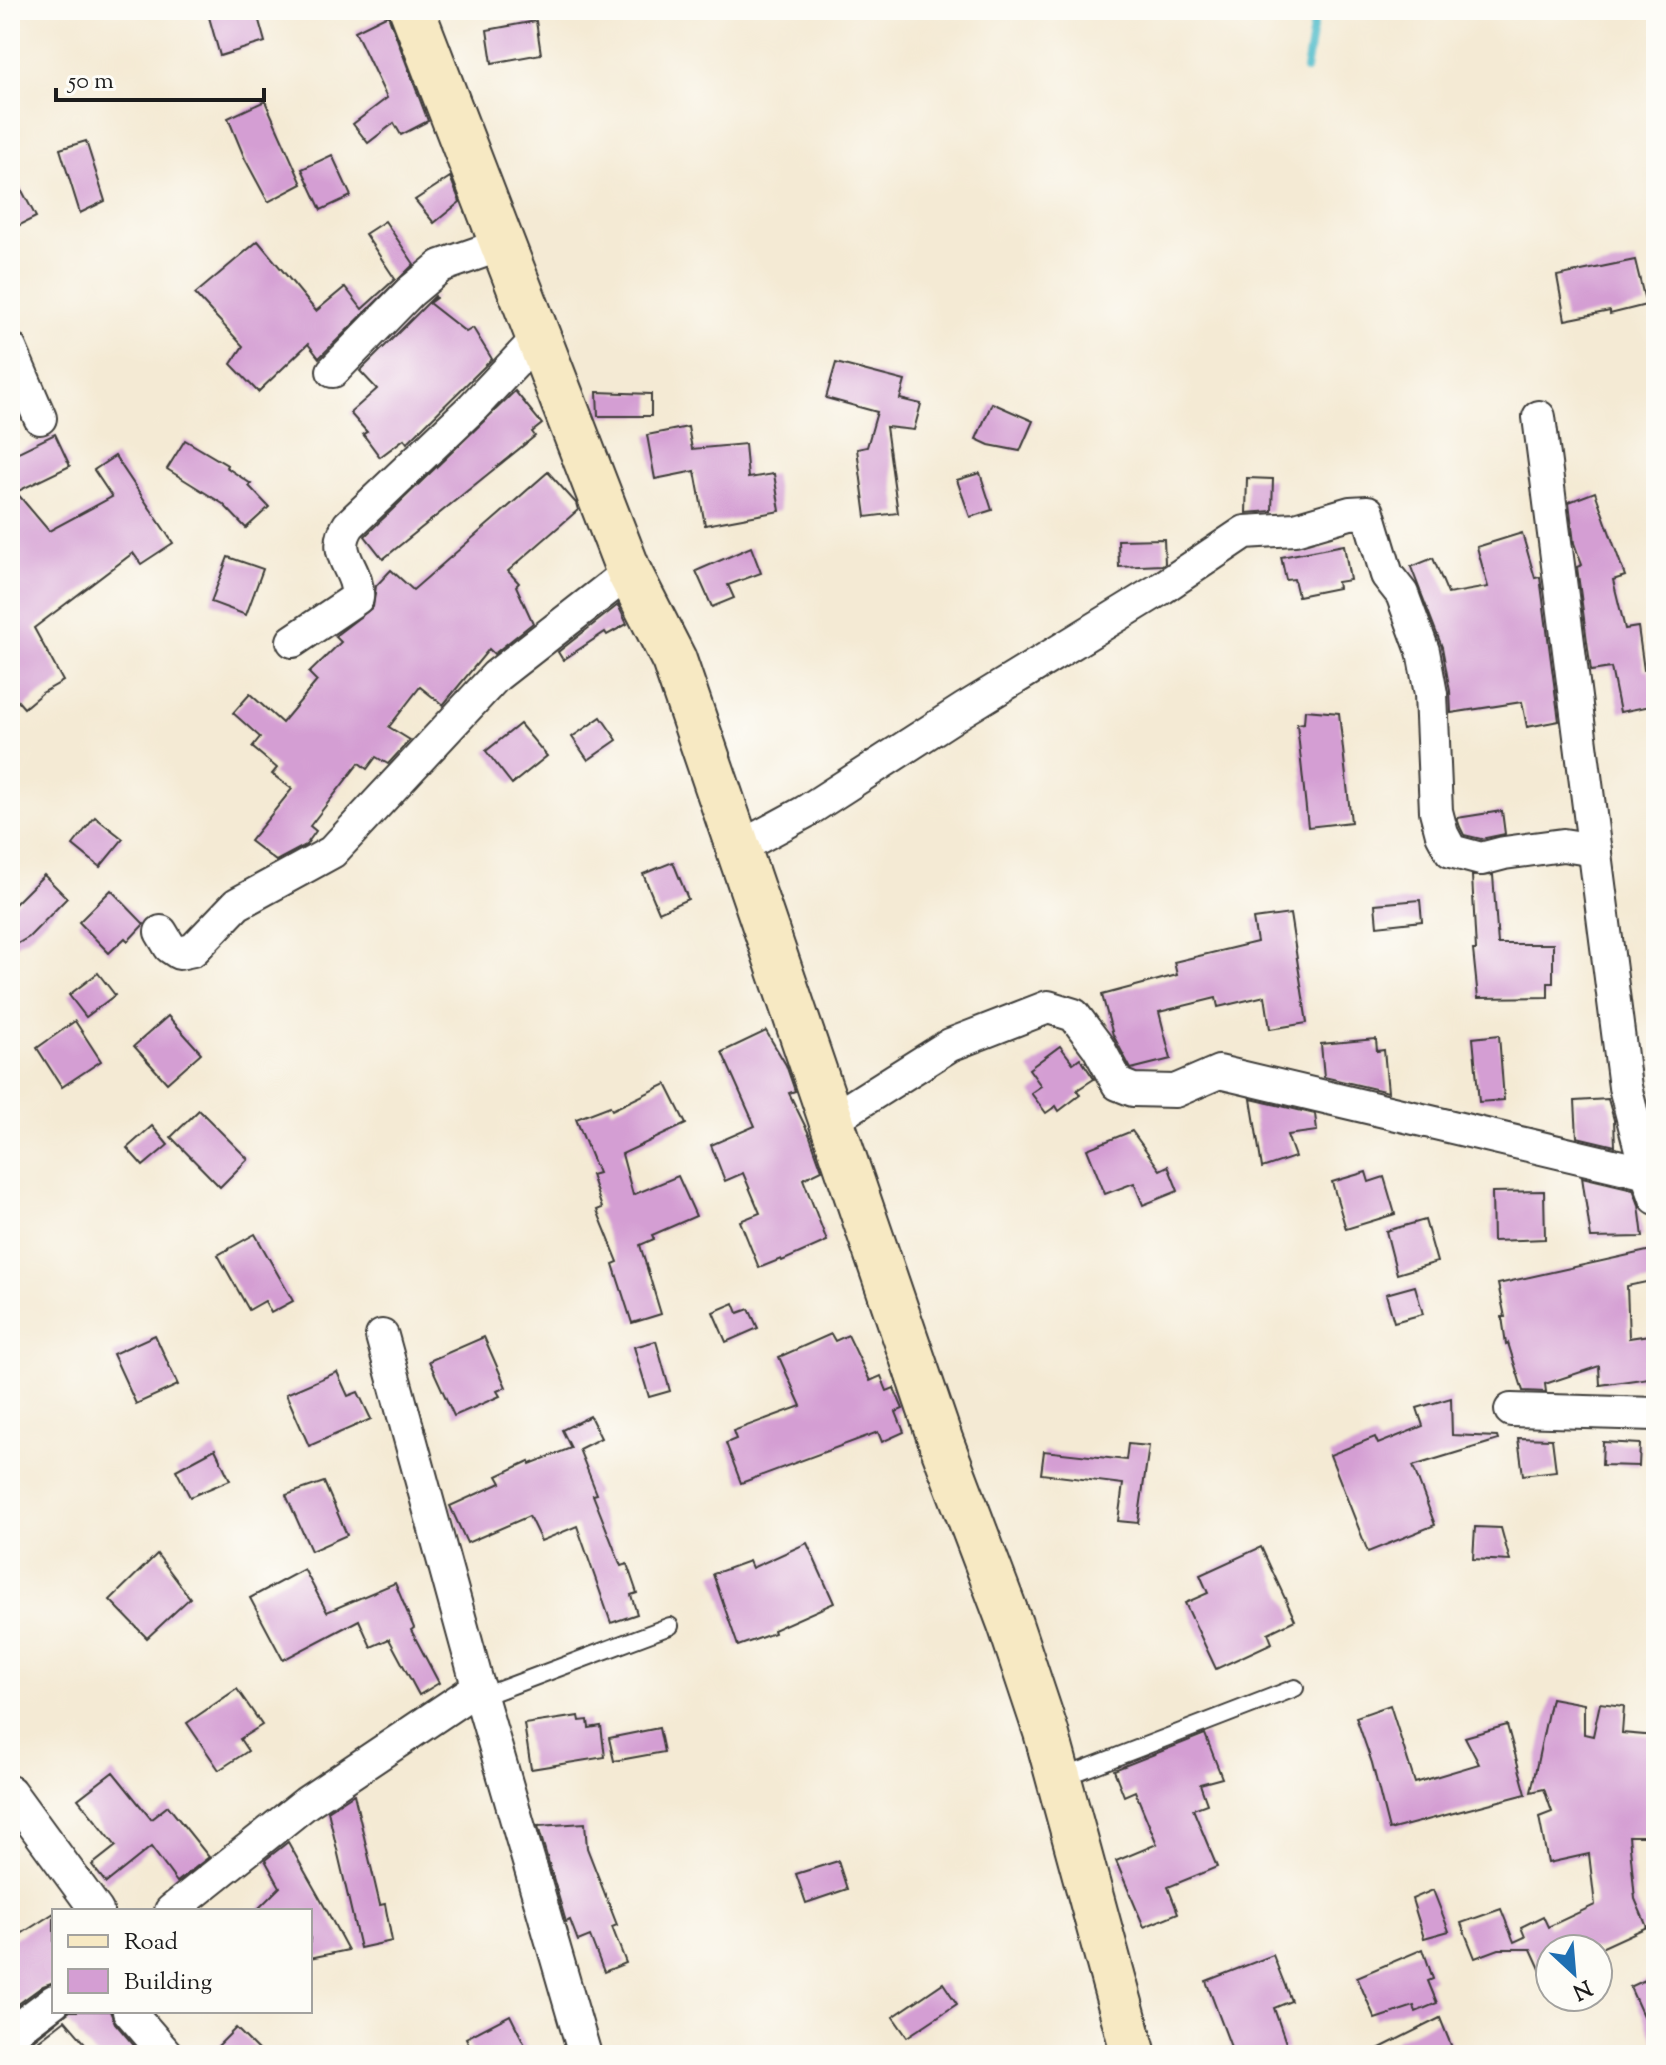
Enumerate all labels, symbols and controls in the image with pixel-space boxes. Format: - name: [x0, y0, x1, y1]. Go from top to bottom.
- scale bar: [56, 52, 264, 102]
- text: 50 m: [66, 65, 114, 99]
- legend: [52, 1909, 312, 2013]
- text: Road: [124, 1926, 178, 1960]
- north arrow: [1534, 1933, 1614, 2013]
- text: Building: [124, 1966, 213, 2000]
- text: N: [1566, 1970, 1596, 2007]

